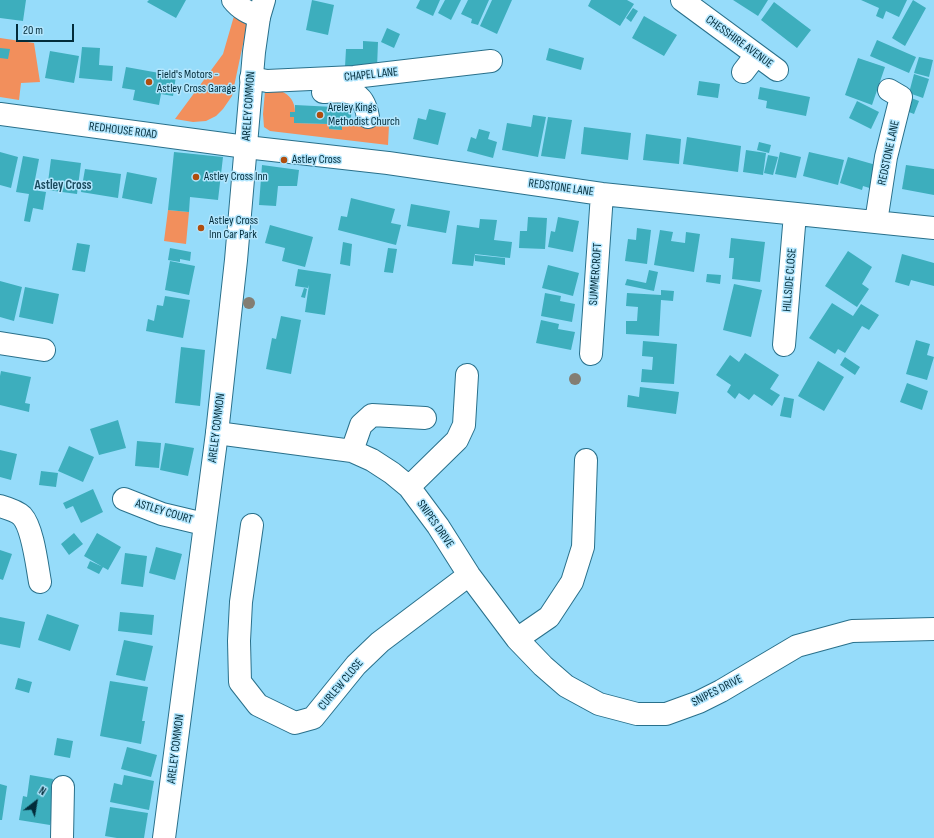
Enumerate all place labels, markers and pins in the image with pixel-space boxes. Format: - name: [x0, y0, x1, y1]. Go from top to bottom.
- place label: Field's Motors - Astley Cross Garage: [157, 68, 236, 96]
- marker: Field's Motors - Astley Cross Garage: [144, 77, 154, 87]
- place label: Areley Kings Methodist Church: [328, 101, 400, 129]
- marker: Areley Kings Methodist Church: [315, 110, 325, 120]
- place label: Astley Cross: [292, 153, 341, 167]
- marker: Astley Cross: [279, 155, 289, 165]
- place label: Astley Cross Inn: [204, 170, 268, 184]
- marker: Astley Cross Inn: [191, 172, 201, 182]
- place label: Astley Cross Inn Car Park: [209, 214, 258, 242]
- marker: Astley Cross Inn Car Park: [196, 223, 206, 233]

